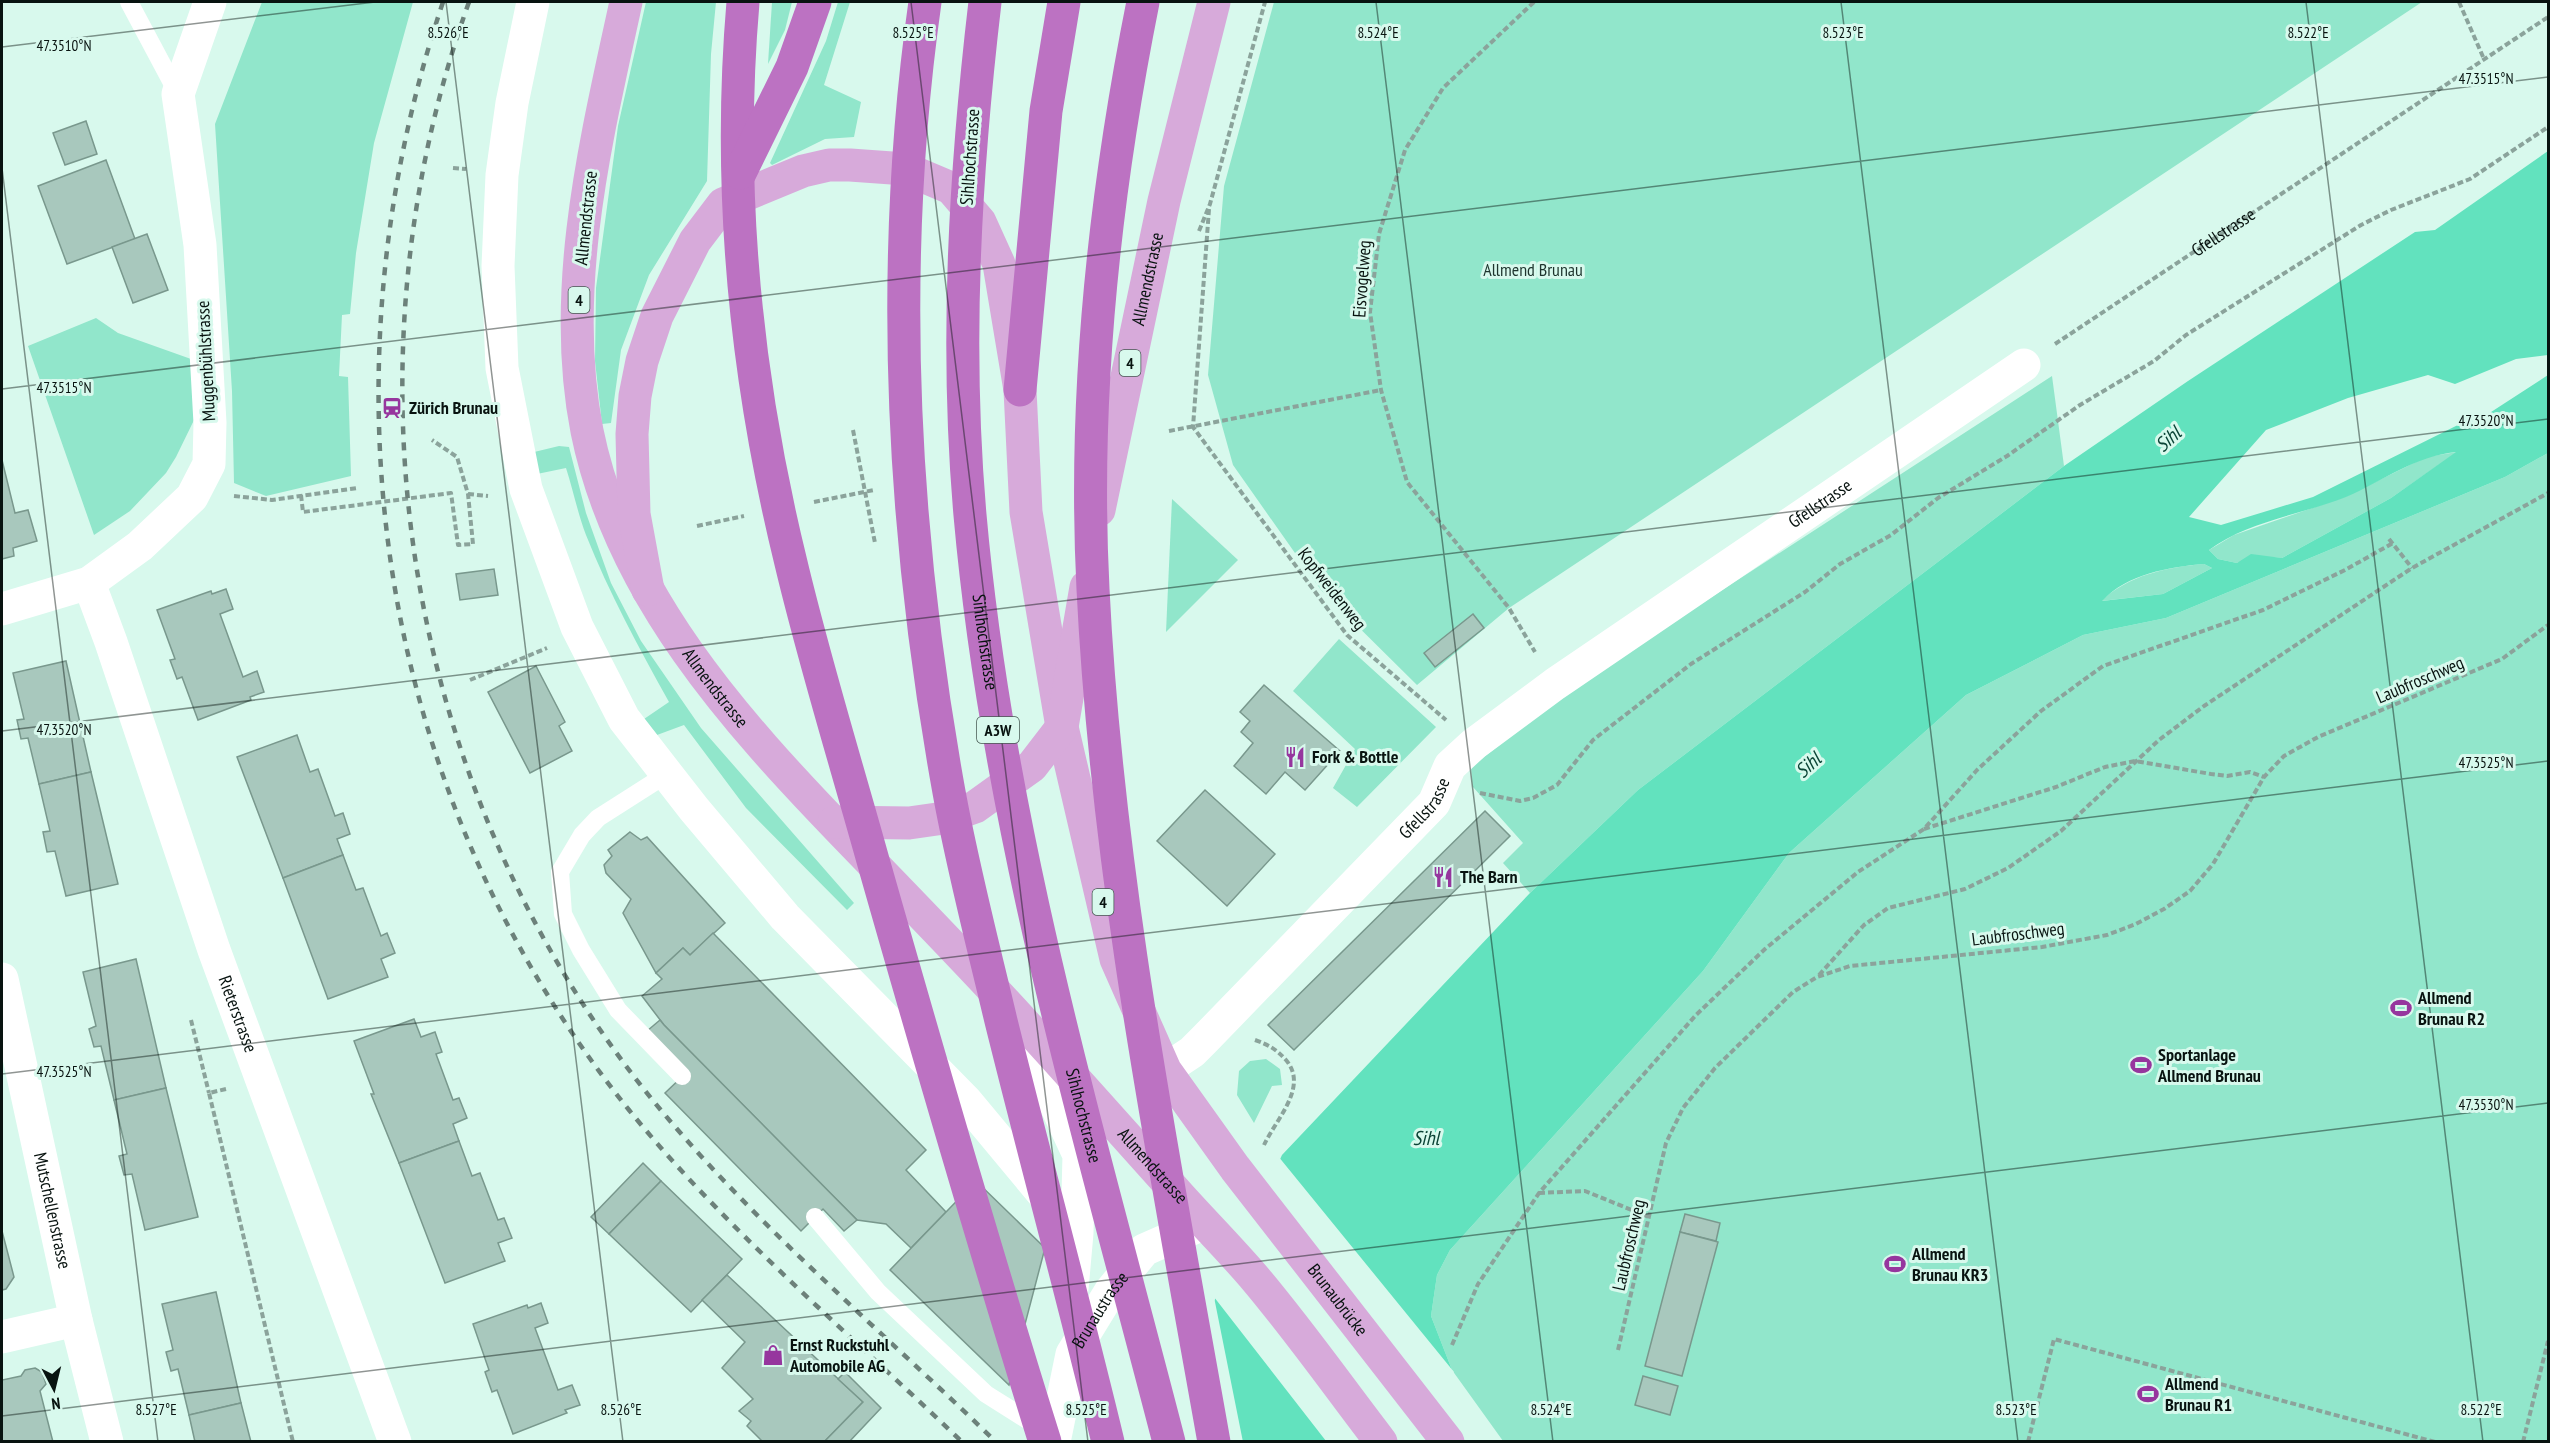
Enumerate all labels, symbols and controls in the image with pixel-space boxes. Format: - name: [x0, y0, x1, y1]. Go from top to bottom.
- text: 8.526°E: [427, 23, 469, 42]
- text: 8.525°E: [892, 23, 934, 42]
- text: 8.524°E: [1357, 23, 1399, 42]
- text: 8.523°E: [1822, 23, 1864, 42]
- text: 8.522°E: [2287, 23, 2329, 42]
- text: 47.3510°N: [36, 36, 92, 55]
- text: 47.3515°N: [2458, 69, 2514, 88]
- street label: Sihlhochstrasse: [955, 108, 984, 206]
- street label: Allmendstrasse: [569, 170, 602, 266]
- street label: Gfellstrasse: [2187, 202, 2259, 261]
- street label: Allmendstrasse: [1126, 230, 1168, 328]
- street label: Eisvogelweg: [1347, 240, 1376, 318]
- park label: Allmend Brunau: [1483, 258, 1583, 281]
- road number: 4: [568, 287, 590, 313]
- street label: Muggenbühlstrasse: [191, 300, 220, 422]
- road number: 4: [1120, 350, 1140, 376]
- text: 47.3515°N: [36, 378, 92, 397]
- station icon: Zürich Brunau: [380, 396, 404, 420]
- place label: Zürich Brunau: [409, 396, 498, 419]
- text: 47.3520°N: [2458, 411, 2514, 430]
- water label: Sihl: [2150, 419, 2188, 457]
- street label: Gfellstrasse: [1784, 473, 1856, 533]
- street label: Kopfweidenweg: [1293, 543, 1372, 635]
- street label: Sihlhochstrasse: [967, 593, 1004, 692]
- street label: Allmendstrasse: [678, 644, 754, 732]
- street label: Laubfroschweg: [2372, 651, 2467, 708]
- road number: A3W: [977, 717, 1019, 743]
- text: 47.3520°N: [36, 720, 92, 739]
- restaurant icon: Fork & Bottle: [1283, 745, 1307, 769]
- place label: Fork & Bottle: [1312, 745, 1399, 768]
- water label: Sihl: [1790, 745, 1828, 783]
- text: 47.3525°N: [2458, 753, 2514, 772]
- street label: Gfellstrasse: [1394, 774, 1455, 843]
- restaurant icon: The Barn: [1431, 865, 1455, 889]
- place label: The Barn: [1460, 865, 1518, 888]
- road number: 4: [1092, 889, 1114, 915]
- street label: Laubfroschweg: [1970, 916, 2066, 951]
- street label: Rieterstrasse: [213, 972, 263, 1055]
- place label: Allmend Brunau R2: [2417, 986, 2485, 1030]
- sports icon: Allmend Brunau R2: [2389, 996, 2413, 1020]
- place label: Sportanlage Allmend Brunau: [2157, 1043, 2261, 1087]
- sports icon: Sportanlage Allmend Brunau: [2129, 1053, 2153, 1077]
- text: 47.3525°N: [36, 1062, 92, 1081]
- street label: Sihlhochstrasse: [1061, 1066, 1107, 1165]
- text: 47.3530°N: [2458, 1095, 2514, 1114]
- street label: Allmendstrasse: [1113, 1123, 1193, 1208]
- water label: Sihl: [1413, 1125, 1442, 1151]
- street label: Mutschellenstrasse: [29, 1150, 77, 1271]
- street label: Laubfroschweg: [1607, 1197, 1650, 1293]
- place label: Allmend Brunau KR3: [1911, 1242, 1988, 1286]
- sports icon: Allmend Brunau KR3: [1883, 1252, 1907, 1276]
- street label: Brunaubrücke: [1303, 1259, 1373, 1340]
- street label: Brunaustrasse: [1066, 1267, 1133, 1352]
- place label: Ernst Ruckstuhl Automobile AG: [789, 1333, 890, 1377]
- shop icon: Ernst Ruckstuhl Automobile AG: [761, 1343, 785, 1367]
- north arrow: [24, 1359, 84, 1419]
- place label: Allmend Brunau R1: [2164, 1372, 2232, 1416]
- sports icon: Allmend Brunau R1: [2136, 1382, 2160, 1406]
- text: N: [50, 1393, 61, 1414]
- text: 8.527°E: [135, 1400, 177, 1419]
- text: 8.526°E: [600, 1400, 642, 1419]
- text: 8.525°E: [1065, 1400, 1107, 1419]
- text: 8.524°E: [1530, 1400, 1572, 1419]
- text: 8.523°E: [1995, 1400, 2037, 1419]
- text: 8.522°E: [2460, 1400, 2502, 1419]

